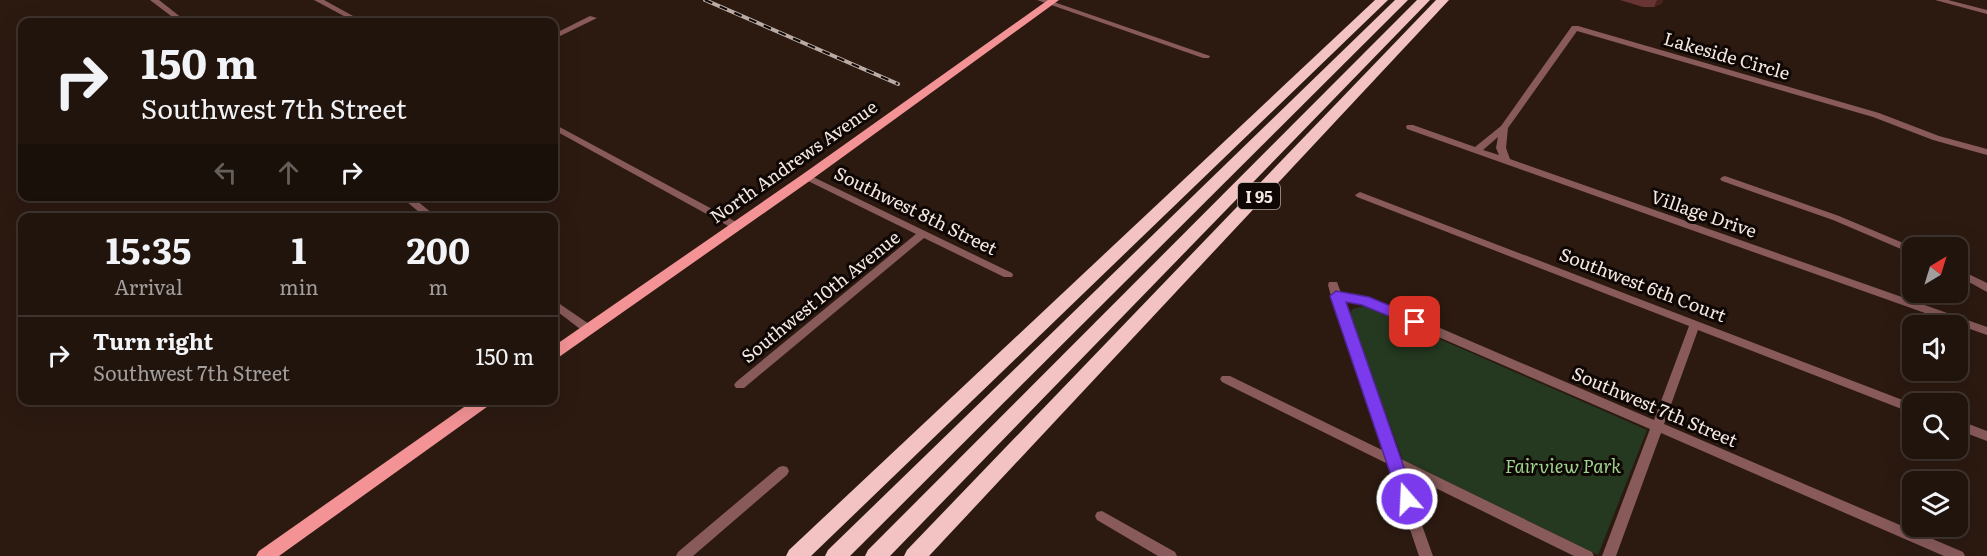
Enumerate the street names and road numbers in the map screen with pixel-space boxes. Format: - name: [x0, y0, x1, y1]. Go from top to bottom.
- street label: Lakeside Circle: [1661, 24, 1793, 86]
- street label: North Andrews Avenue: [704, 93, 882, 229]
- street label: Southwest 8th Street: [830, 159, 1003, 261]
- street label: Village Drive: [1647, 182, 1761, 244]
- road number: I 95: [1238, 183, 1280, 209]
- street label: Southwest 10th Avenue: [735, 223, 905, 369]
- street label: Southwest 6th Court: [1556, 240, 1731, 328]
- street label: Southwest 7th Street: [1568, 359, 1742, 453]

